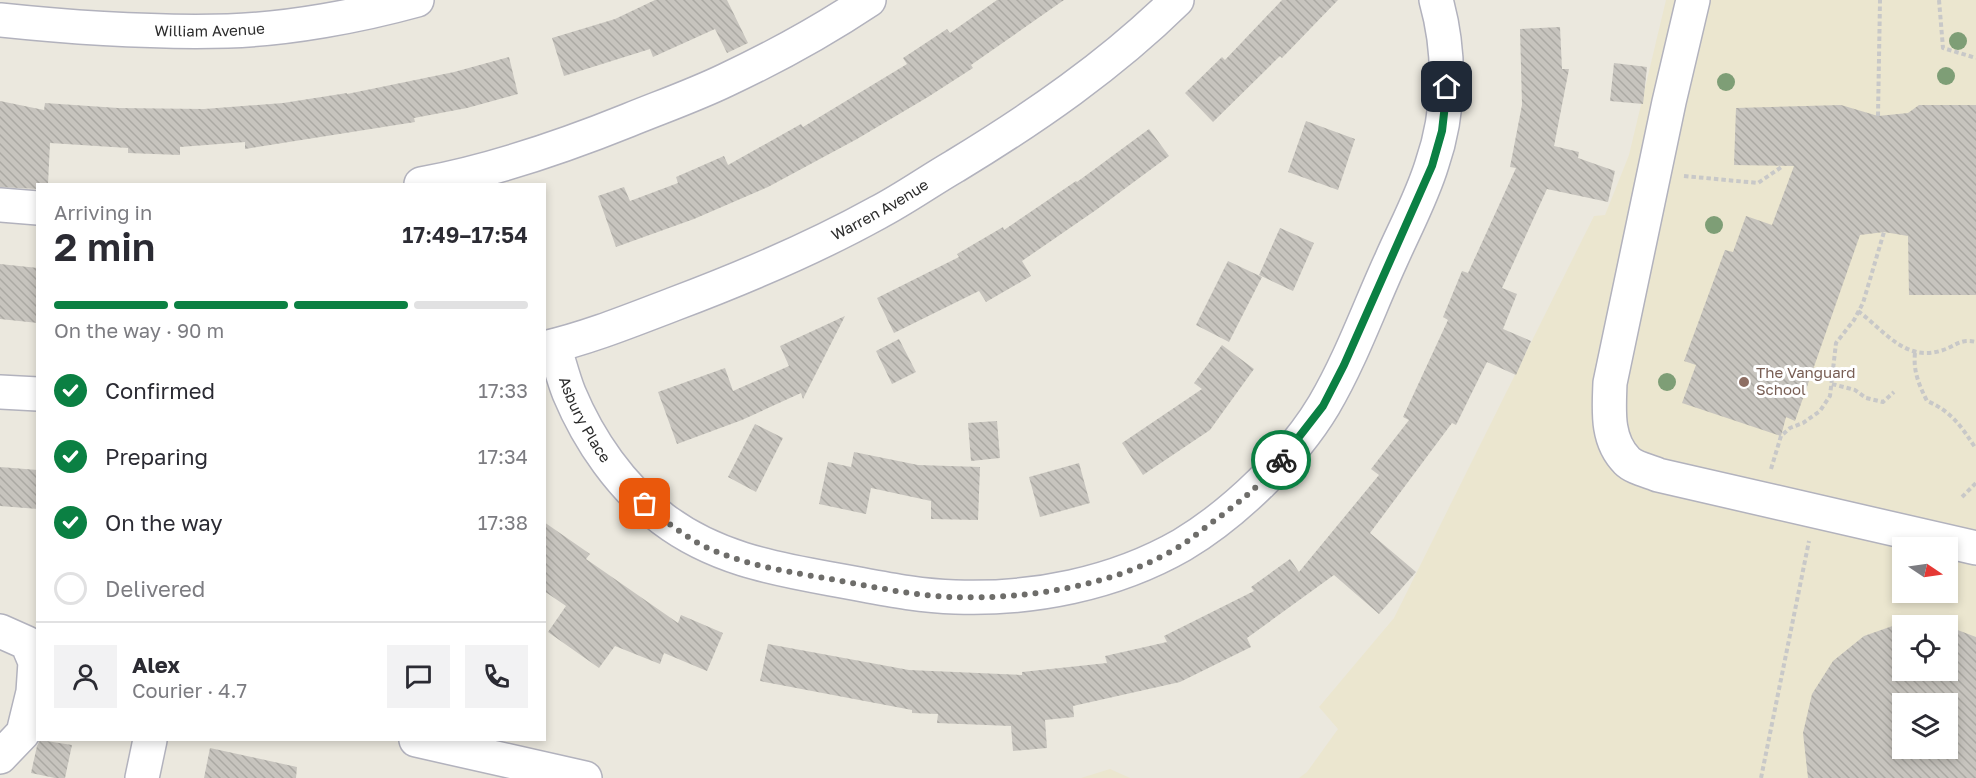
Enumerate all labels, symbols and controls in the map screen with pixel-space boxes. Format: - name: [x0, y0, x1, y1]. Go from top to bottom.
- street label: William Avenue: [154, 19, 266, 39]
- pin: [1421, 61, 1472, 112]
- icon: home: [1430, 70, 1463, 103]
- street label: Warren Avenue: [828, 175, 932, 243]
- text: Arriving in: [54, 200, 152, 224]
- text: 17:49–17:54: [402, 221, 528, 248]
- text: 2 min: [54, 223, 155, 270]
- text: On the way · 90 m: [54, 318, 224, 342]
- place label: The Vanguard School: [1756, 363, 1856, 398]
- icon: check: [54, 374, 87, 407]
- street label: Asbury Place: [556, 374, 615, 466]
- marker: The Vanguard School: [1737, 375, 1751, 389]
- text: Confirmed: [105, 377, 215, 404]
- text: 17:33: [478, 378, 528, 402]
- courier: [1251, 430, 1311, 490]
- icon: check: [54, 440, 87, 473]
- text: Preparing: [105, 443, 208, 470]
- text: 17:34: [478, 444, 528, 468]
- icon: bike: [1265, 444, 1298, 477]
- pin: [619, 478, 670, 529]
- icon: bag: [628, 487, 661, 520]
- icon: check: [54, 506, 87, 539]
- text: On the way: [105, 509, 223, 536]
- text: 17:38: [478, 510, 528, 534]
- north arrow: [1892, 537, 1958, 603]
- map controls: [1892, 537, 1958, 759]
- text: Delivered: [105, 575, 205, 602]
- button: locate: [1892, 615, 1958, 681]
- button: person: [54, 645, 117, 708]
- button: chat: [387, 645, 450, 708]
- button: phone: [465, 645, 528, 708]
- text: Alex: [132, 651, 180, 678]
- text: Courier · 4.7: [132, 678, 247, 702]
- button: layers: [1892, 693, 1958, 759]

